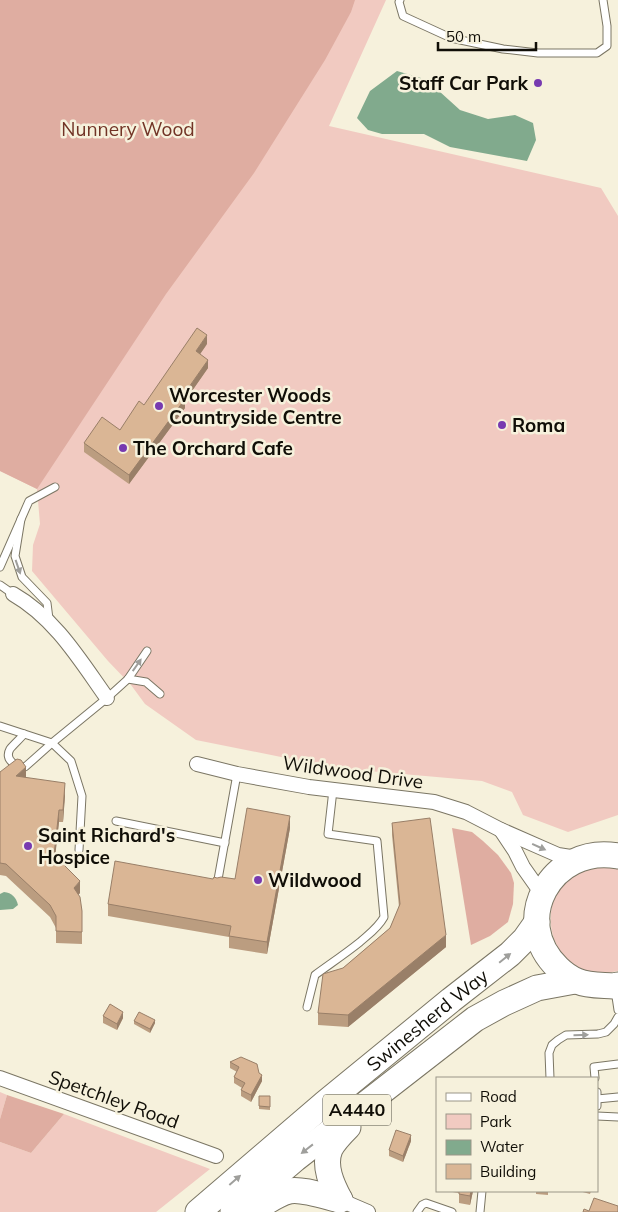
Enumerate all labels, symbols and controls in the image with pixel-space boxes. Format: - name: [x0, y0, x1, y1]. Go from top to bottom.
- scale bar: [438, 20, 536, 52]
- text: 50 m: [446, 27, 481, 46]
- place label: Staff Car Park: [399, 71, 528, 95]
- marker: Staff Car Park: [532, 77, 544, 89]
- park label: Nunnery Wood: [61, 117, 195, 141]
- place label: Worcester Woods Countryside Centre: [169, 383, 342, 429]
- marker: Worcester Woods Countryside Centre: [153, 400, 165, 412]
- place label: Roma: [512, 413, 565, 437]
- marker: Roma: [496, 419, 508, 431]
- place label: The Orchard Cafe: [133, 436, 293, 460]
- marker: The Orchard Cafe: [117, 442, 129, 454]
- one-way arrow: [15, 559, 23, 574]
- one-way arrow: [132, 658, 142, 672]
- street label: Wildwood Drive: [281, 750, 425, 794]
- place label: Saint Richard's Hospice: [38, 823, 175, 869]
- marker: Saint Richard's Hospice: [22, 840, 34, 852]
- one-way arrow: [532, 843, 546, 851]
- place label: Wildwood: [268, 868, 362, 892]
- marker: Wildwood: [252, 874, 264, 886]
- one-way arrow: [498, 952, 511, 963]
- street label: Swinesherd Way: [361, 964, 493, 1076]
- one-way arrow: [573, 1030, 589, 1038]
- street label: Spetchley Road: [46, 1064, 182, 1134]
- legend: [436, 1077, 598, 1192]
- text: Road: [480, 1087, 517, 1106]
- road number: A4440: [323, 1094, 391, 1126]
- text: Park: [480, 1112, 512, 1131]
- text: Water: [480, 1137, 524, 1156]
- one-way arrow: [301, 1144, 314, 1155]
- text: Building: [480, 1162, 536, 1181]
- one-way arrow: [229, 1175, 241, 1186]

